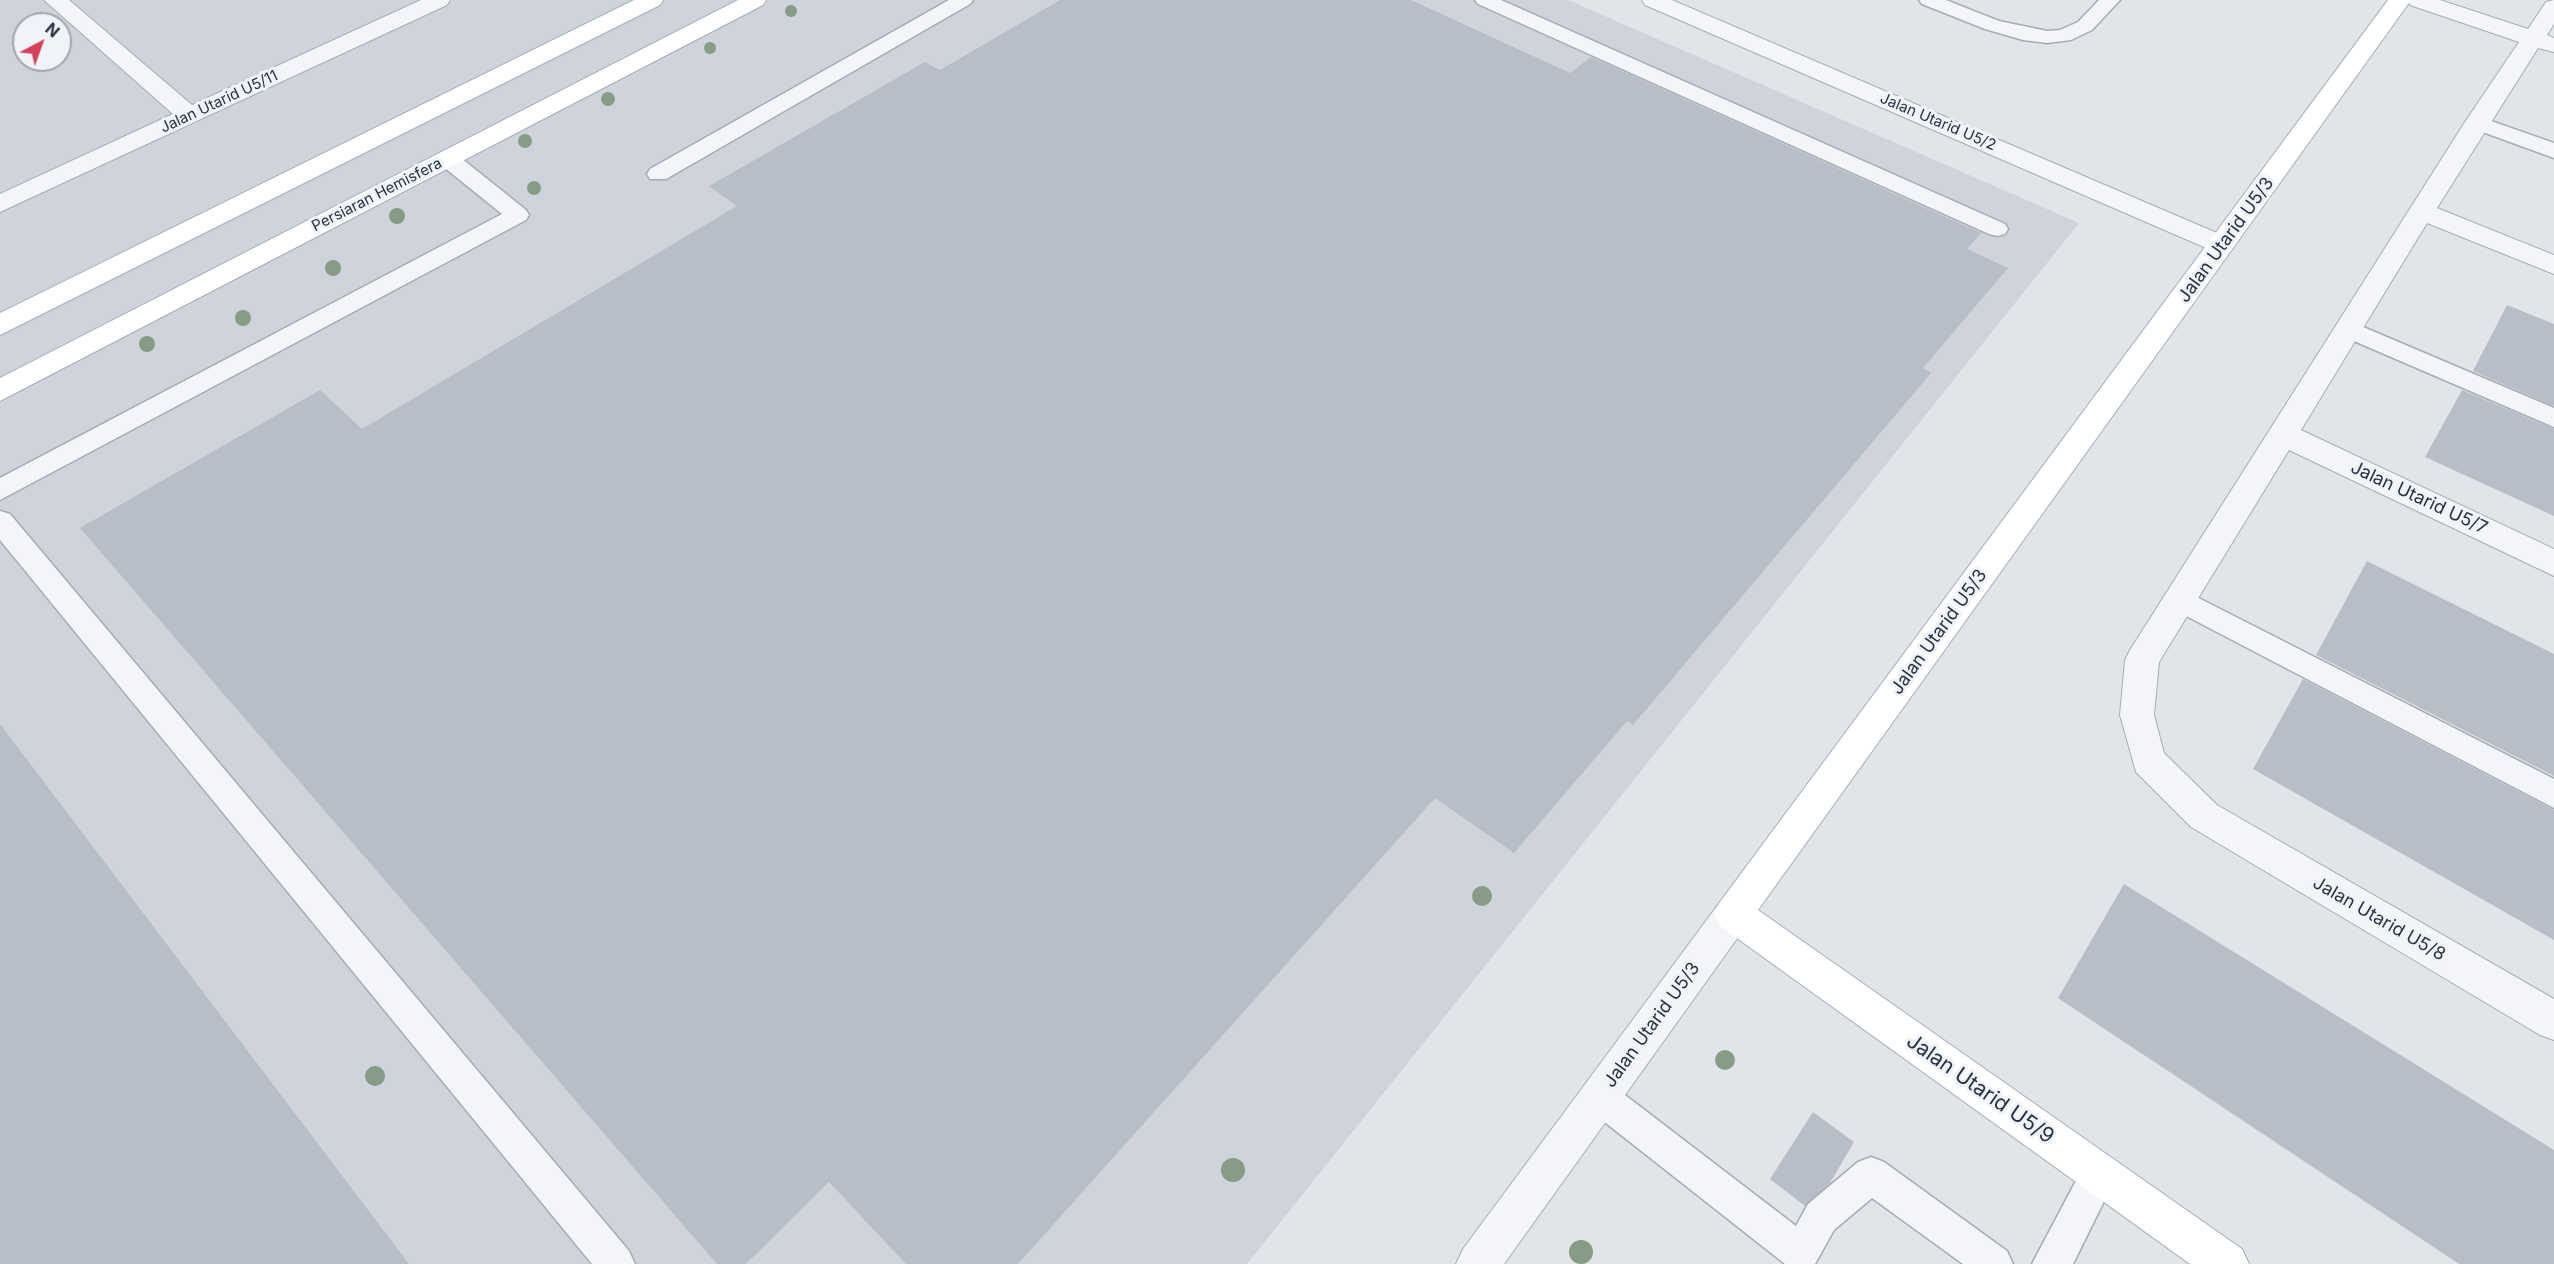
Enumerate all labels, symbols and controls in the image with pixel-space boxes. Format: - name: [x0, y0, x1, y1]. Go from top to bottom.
- north arrow: [12, 12, 72, 72]
- text: N: [41, 18, 64, 41]
- street label: Jalan Utarid U5/11: [157, 67, 281, 137]
- street label: Jalan Utarid U5/2: [1877, 89, 1999, 155]
- street label: Persiaran Hemisfera: [309, 154, 445, 236]
- street label: Jalan Utarid U5/3: [2173, 173, 2279, 307]
- street label: Jalan Utarid U5/7: [2347, 457, 2491, 539]
- street label: Jalan Utarid U5/3: [1886, 565, 1992, 699]
- street label: Jalan Utarid U5/8: [2309, 872, 2449, 966]
- street label: Jalan Utarid U5/3: [1599, 958, 1705, 1092]
- street label: Jalan Utarid U5/9: [1901, 1029, 2059, 1149]

